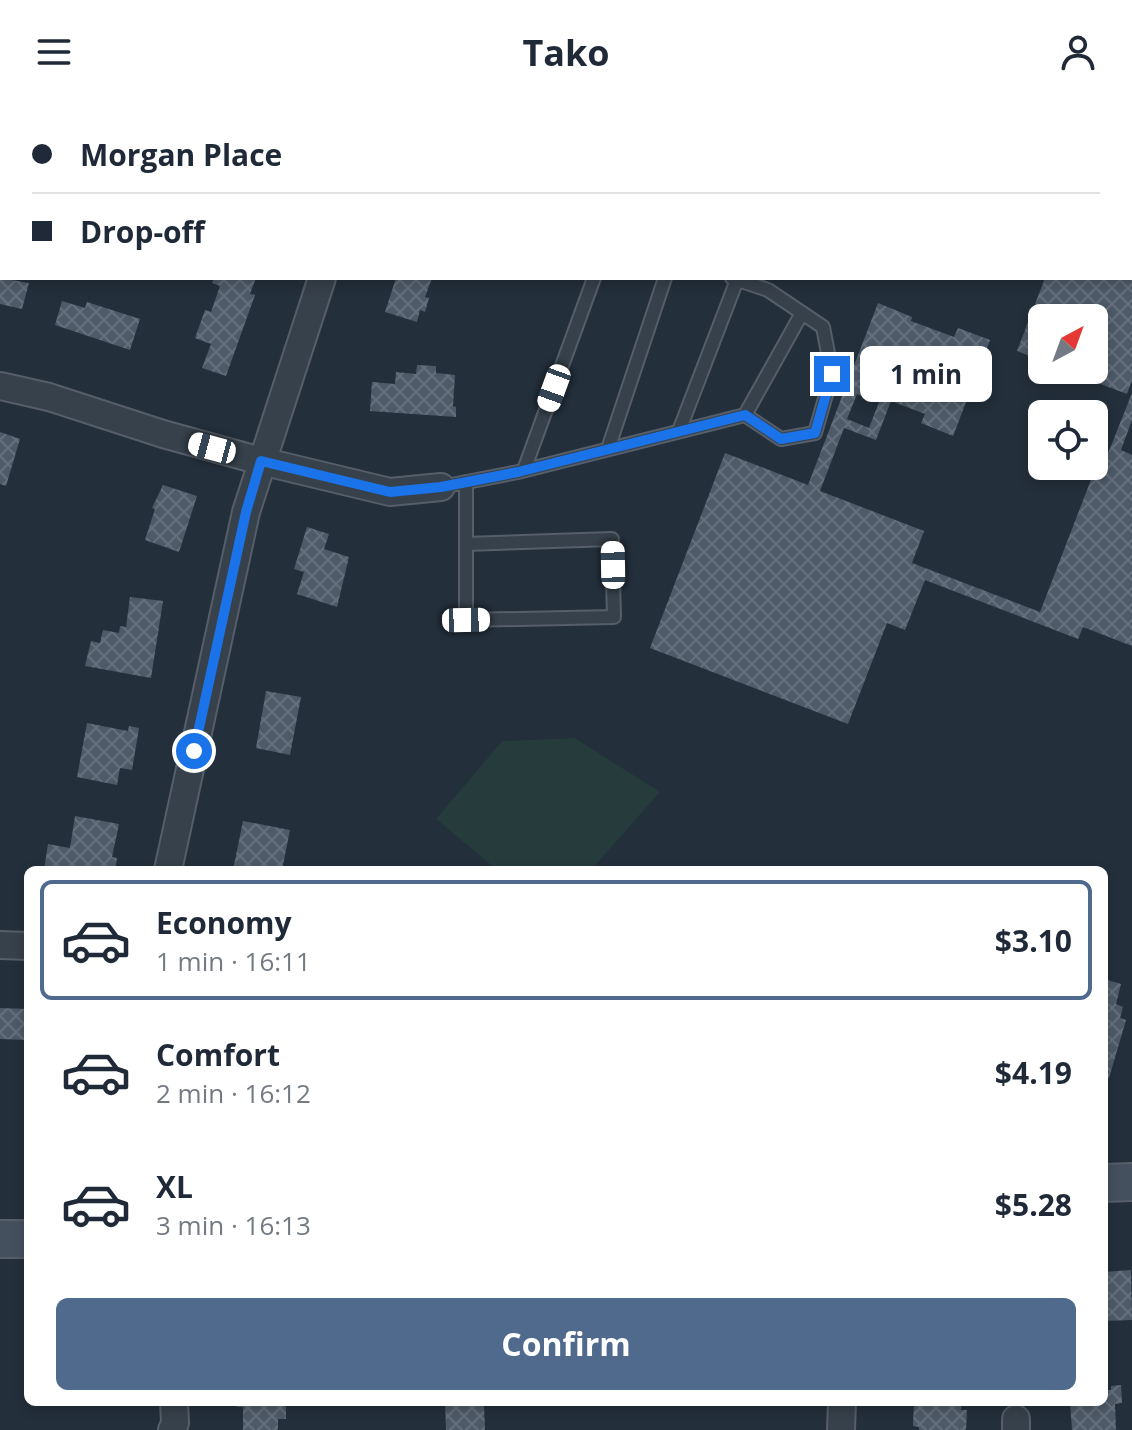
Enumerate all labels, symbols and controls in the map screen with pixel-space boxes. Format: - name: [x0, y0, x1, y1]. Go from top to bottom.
- text: Tako: [522, 28, 610, 77]
- icon: menu: [32, 30, 76, 74]
- icon: person: [1056, 30, 1100, 74]
- text: Morgan Place: [80, 134, 282, 175]
- text: Drop-off: [80, 211, 205, 252]
- north arrow: [1028, 304, 1108, 384]
- map controls: [1028, 304, 1108, 480]
- callout: 1 min: [860, 346, 992, 402]
- route end: [814, 356, 850, 392]
- text: 1 min: [890, 356, 962, 392]
- car: [535, 361, 573, 415]
- button: locate: [1028, 400, 1108, 480]
- car: [186, 430, 238, 466]
- car: [601, 541, 625, 589]
- car: [442, 608, 490, 632]
- route start: [176, 733, 212, 769]
- text: Economy: [156, 902, 292, 943]
- icon: car: [60, 904, 132, 976]
- text: $3.10: [995, 920, 1072, 961]
- text: 1 min · 16:11: [156, 943, 311, 979]
- text: Comfort: [156, 1034, 280, 1075]
- icon: car: [60, 1036, 132, 1108]
- text: $4.19: [995, 1052, 1072, 1093]
- text: 2 min · 16:12: [156, 1075, 311, 1111]
- text: XL: [156, 1166, 193, 1207]
- icon: car: [60, 1168, 132, 1240]
- text: $5.28: [995, 1184, 1072, 1225]
- text: 3 min · 16:13: [156, 1207, 311, 1243]
- button: Confirm: [56, 1298, 1076, 1390]

